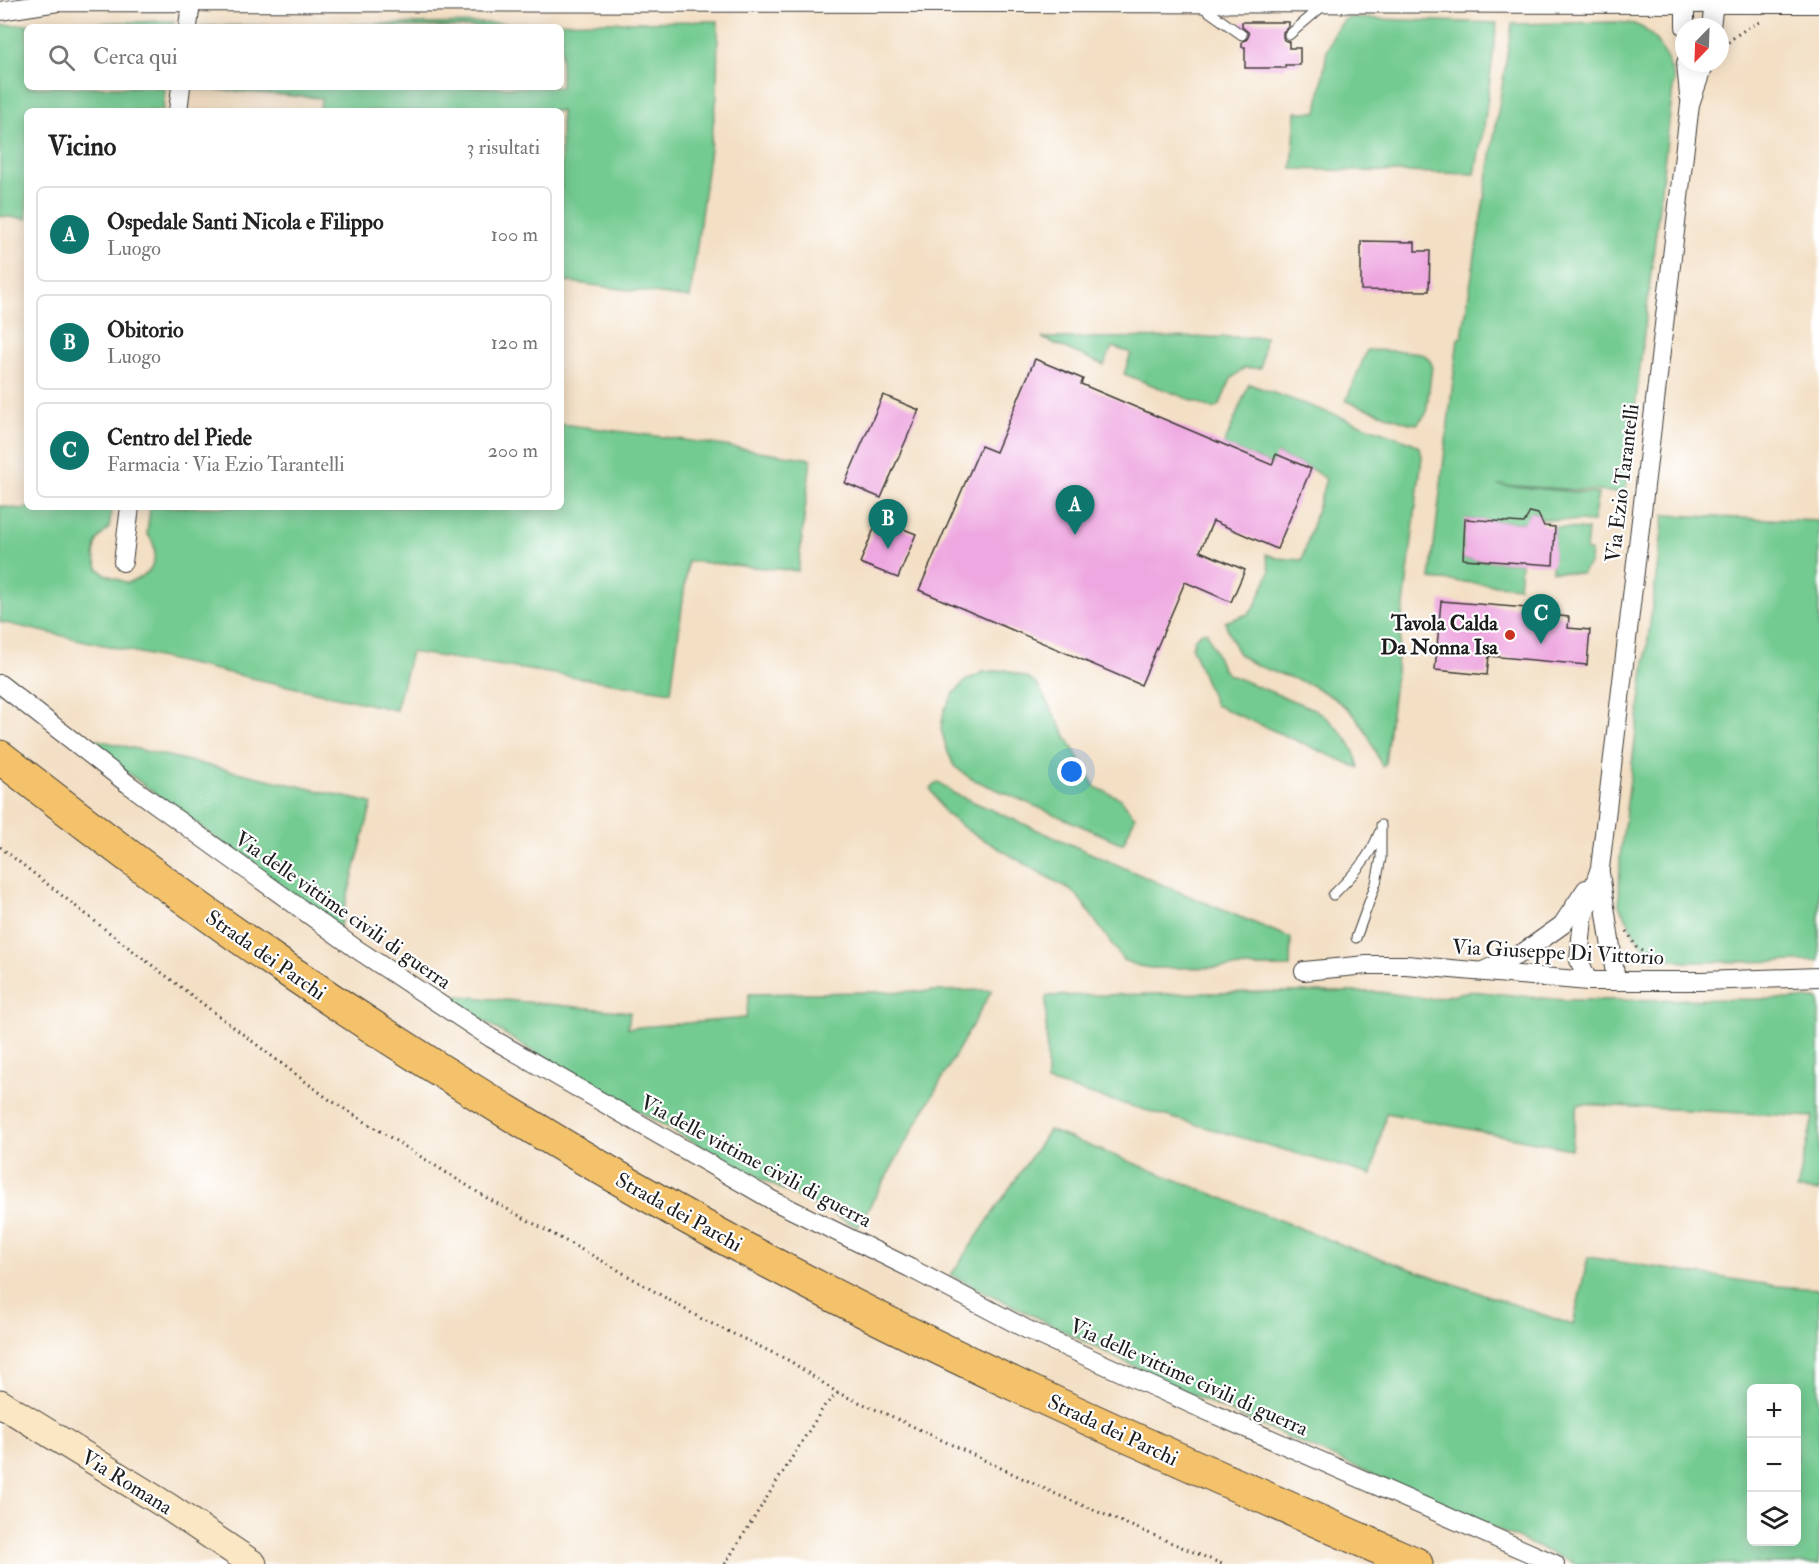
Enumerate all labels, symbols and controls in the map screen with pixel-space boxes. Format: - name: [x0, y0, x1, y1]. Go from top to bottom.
- north arrow: [1675, 18, 1729, 72]
- search box: [24, 24, 564, 90]
- icon: search: [45, 41, 78, 74]
- text: Cerca qui: [93, 43, 178, 71]
- text: Vicino: [48, 131, 116, 163]
- text: 3 risultati: [467, 135, 540, 160]
- text: Ospedale Santi Nicola e Filippo: [107, 208, 384, 236]
- text: A: [63, 222, 76, 247]
- text: 100 m: [491, 222, 538, 247]
- text: Luogo: [107, 236, 161, 261]
- text: Obitorio: [107, 316, 184, 344]
- text: B: [63, 330, 76, 355]
- text: 120 m: [491, 330, 538, 355]
- text: Luogo: [107, 344, 161, 369]
- street label: Via Ezio Tarantelli: [1599, 402, 1646, 564]
- text: Centro del Piede: [107, 424, 252, 452]
- text: C: [62, 438, 77, 463]
- text: 200 m: [488, 438, 538, 463]
- text: Farmacia · Via Ezio Tarantelli: [107, 452, 344, 477]
- pin: A: [1056, 486, 1094, 535]
- pin: B: [868, 500, 908, 549]
- pin: C: [1522, 594, 1560, 644]
- place label: Tavola Calda Da Nonna Isa: [1380, 610, 1499, 661]
- marker: Tavola Calda Da Nonna Isa: [1503, 628, 1517, 642]
- your location: [1057, 757, 1086, 786]
- street label: Via delle vittime civili di guerra: [229, 825, 457, 996]
- street label: Strada dei Parchi: [200, 904, 331, 1007]
- street label: Via Giuseppe Di Vittorio: [1451, 933, 1665, 972]
- street label: Via delle vittime civili di guerra: [635, 1089, 876, 1234]
- street label: Strada dei Parchi: [611, 1167, 747, 1259]
- street label: Via delle vittime civili di guerra: [1065, 1313, 1313, 1442]
- map controls: [1747, 1384, 1801, 1546]
- button: +: [1747, 1384, 1801, 1438]
- street label: Strada dei Parchi: [1043, 1388, 1183, 1473]
- button: −: [1747, 1438, 1801, 1492]
- street label: Via Romana: [76, 1444, 178, 1521]
- button: layers: [1747, 1492, 1801, 1546]

